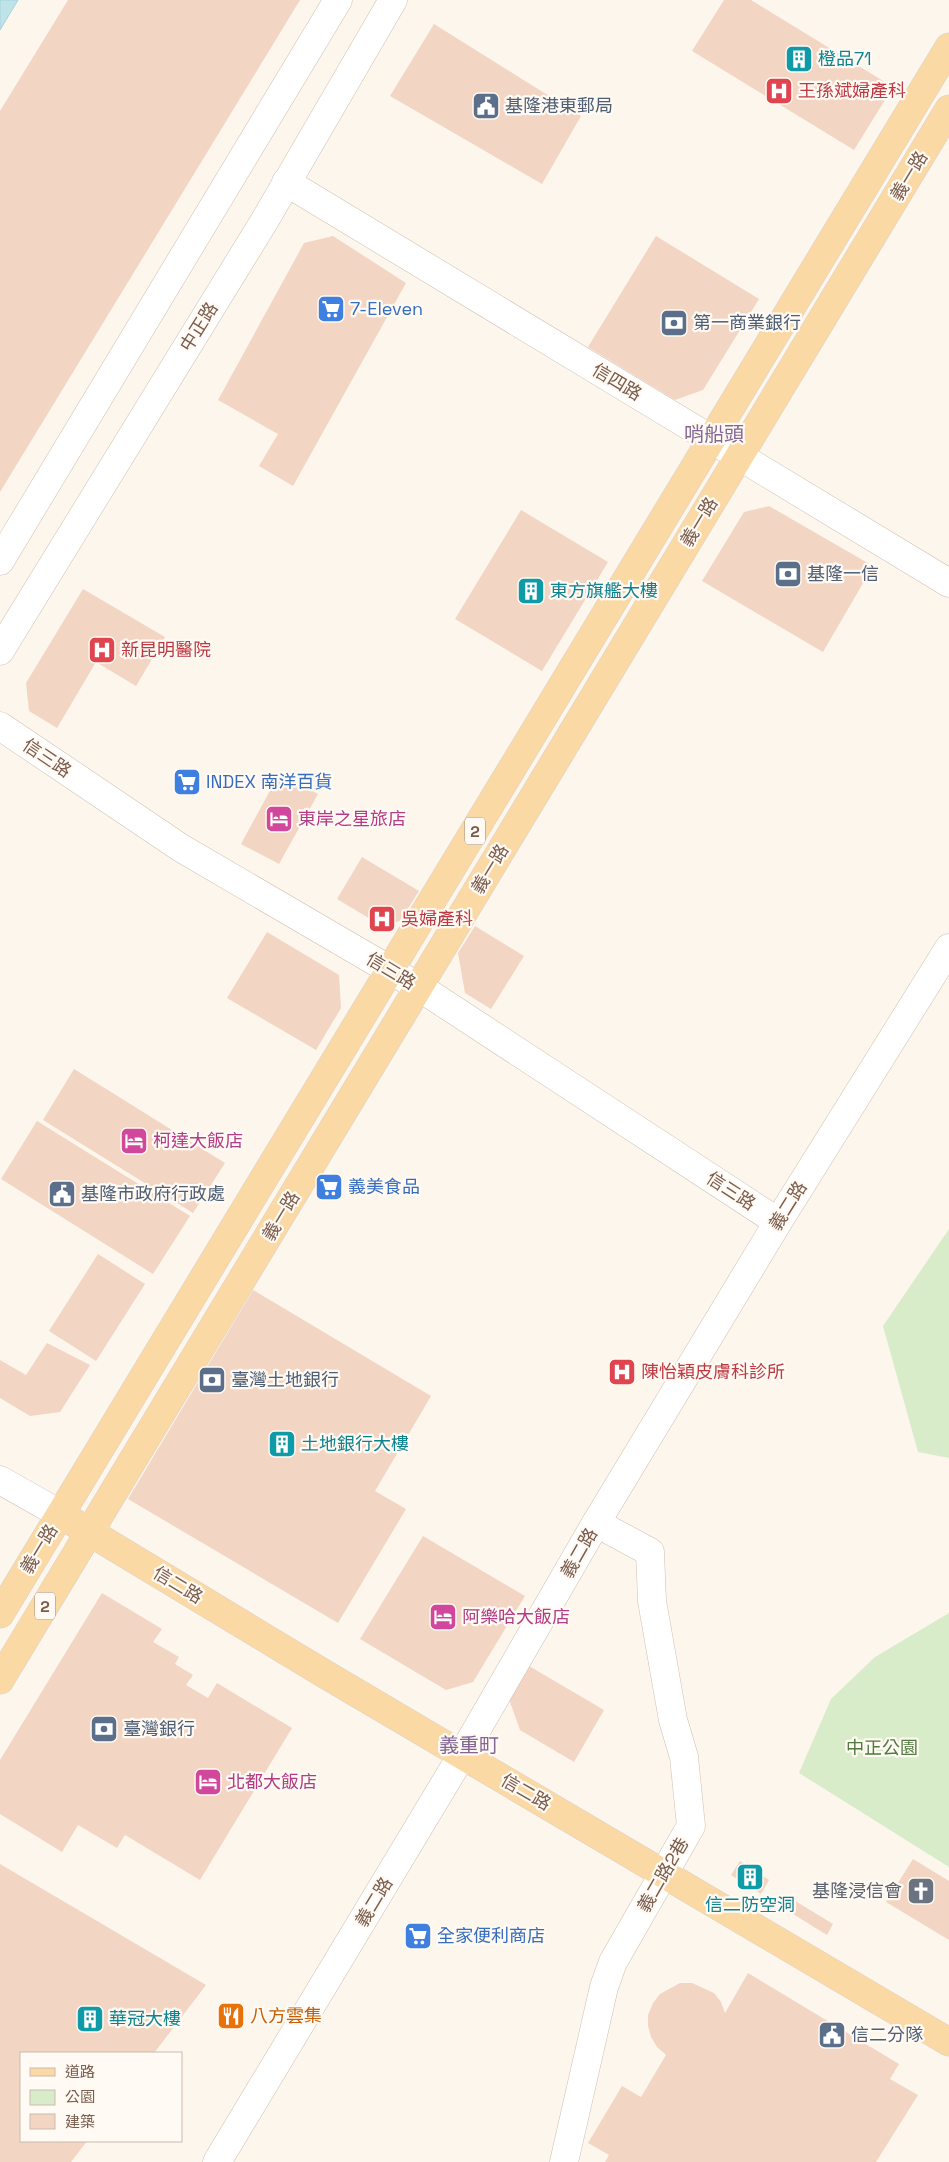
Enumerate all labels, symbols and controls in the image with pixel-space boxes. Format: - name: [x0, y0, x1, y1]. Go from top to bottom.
- building icon: 橙品71: [784, 44, 814, 74]
- place label: 橙品71: [818, 47, 872, 70]
- hospital icon: 王孫斌婦產科: [764, 76, 794, 106]
- place label: 王孫斌婦產科: [798, 79, 906, 102]
- public building icon: 基隆港東郵局: [471, 91, 501, 121]
- place label: 基隆港東郵局: [505, 94, 613, 117]
- street label: 義一路: [885, 147, 932, 205]
- supermarket icon: 7-Eleven: [316, 294, 346, 324]
- place label: 7-Eleven: [350, 297, 423, 320]
- street label: 中正路: [175, 298, 223, 356]
- bank icon: 第一商業銀行: [659, 308, 689, 338]
- place label: 第一商業銀行: [693, 311, 801, 334]
- street label: 信四路: [588, 358, 646, 405]
- district label: 哨船頭: [684, 421, 744, 447]
- street label: 義一路: [675, 493, 722, 551]
- bank icon: 基隆一信: [773, 559, 803, 589]
- place label: 基隆一信: [807, 562, 879, 585]
- building icon: 東方旗艦大樓: [516, 576, 546, 606]
- place label: 東方旗艦大樓: [550, 579, 658, 602]
- hospital icon: 新昆明醫院: [87, 635, 117, 665]
- place label: 新昆明醫院: [121, 638, 211, 661]
- street label: 信三路: [18, 733, 76, 782]
- supermarket icon: INDEX 南洋百貨: [172, 767, 202, 797]
- place label: INDEX 南洋百貨: [206, 770, 333, 793]
- hotel icon: 東岸之星旅店: [264, 804, 294, 834]
- place label: 東岸之星旅店: [298, 807, 406, 830]
- road number: 2: [465, 818, 485, 844]
- street label: 義一路: [466, 840, 513, 898]
- hospital icon: 吳婦產科: [367, 904, 397, 934]
- place label: 吳婦產科: [401, 907, 473, 930]
- street label: 信三路: [362, 947, 420, 994]
- hotel icon: 柯達大飯店: [119, 1126, 149, 1156]
- place label: 柯達大飯店: [153, 1129, 243, 1152]
- street label: 信三路: [702, 1166, 760, 1215]
- supermarket icon: 義美食品: [314, 1172, 344, 1202]
- place label: 義美食品: [348, 1175, 420, 1198]
- street label: 義二路: [764, 1177, 812, 1235]
- public building icon: 基隆市政府行政處: [47, 1179, 77, 1209]
- place label: 基隆市政府行政處: [81, 1182, 225, 1205]
- street label: 義一路: [257, 1187, 304, 1245]
- hospital icon: 陳怡穎皮膚科診所: [607, 1357, 637, 1387]
- place label: 陳怡穎皮膚科診所: [641, 1360, 785, 1383]
- bank icon: 臺灣土地銀行: [197, 1365, 227, 1395]
- place label: 臺灣土地銀行: [231, 1368, 339, 1391]
- building icon: 土地銀行大樓: [267, 1429, 297, 1459]
- place label: 土地銀行大樓: [301, 1432, 409, 1455]
- street label: 義一路: [15, 1520, 62, 1578]
- street label: 義二路: [555, 1524, 602, 1582]
- street label: 信二路: [149, 1561, 207, 1608]
- road number: 2: [35, 1592, 55, 1620]
- hotel icon: 阿樂哈大飯店: [428, 1602, 458, 1632]
- place label: 阿樂哈大飯店: [462, 1605, 570, 1628]
- bank icon: 臺灣銀行: [89, 1714, 119, 1744]
- place label: 臺灣銀行: [123, 1717, 195, 1740]
- district label: 義重町: [439, 1732, 499, 1758]
- park label: 中正公園: [846, 1736, 918, 1759]
- hotel icon: 北都大飯店: [193, 1767, 223, 1797]
- street label: 信二路: [497, 1768, 555, 1815]
- place label: 北都大飯店: [227, 1770, 317, 1793]
- street label: 義二路2巷: [632, 1833, 693, 1916]
- building icon: 信二防空洞: [735, 1862, 765, 1892]
- street label: 義二路: [350, 1873, 397, 1931]
- church icon: 基隆浸信會: [906, 1876, 936, 1906]
- place label: 基隆浸信會: [812, 1879, 902, 1902]
- place label: 信二防空洞: [705, 1893, 795, 1916]
- supermarket icon: 全家便利商店: [403, 1921, 433, 1951]
- place label: 全家便利商店: [437, 1924, 545, 1947]
- restaurant icon: 八方雲集: [216, 2001, 246, 2031]
- building icon: 華冠大樓: [75, 2004, 105, 2034]
- place label: 八方雲集: [250, 2004, 322, 2027]
- place label: 華冠大樓: [109, 2007, 181, 2030]
- public building icon: 信二分隊: [817, 2020, 847, 2050]
- place label: 信二分隊: [851, 2023, 923, 2046]
- legend: [20, 2052, 182, 2142]
- text: 道路: [65, 2062, 95, 2081]
- text: 公園: [65, 2087, 95, 2106]
- text: 建築: [65, 2112, 95, 2131]

